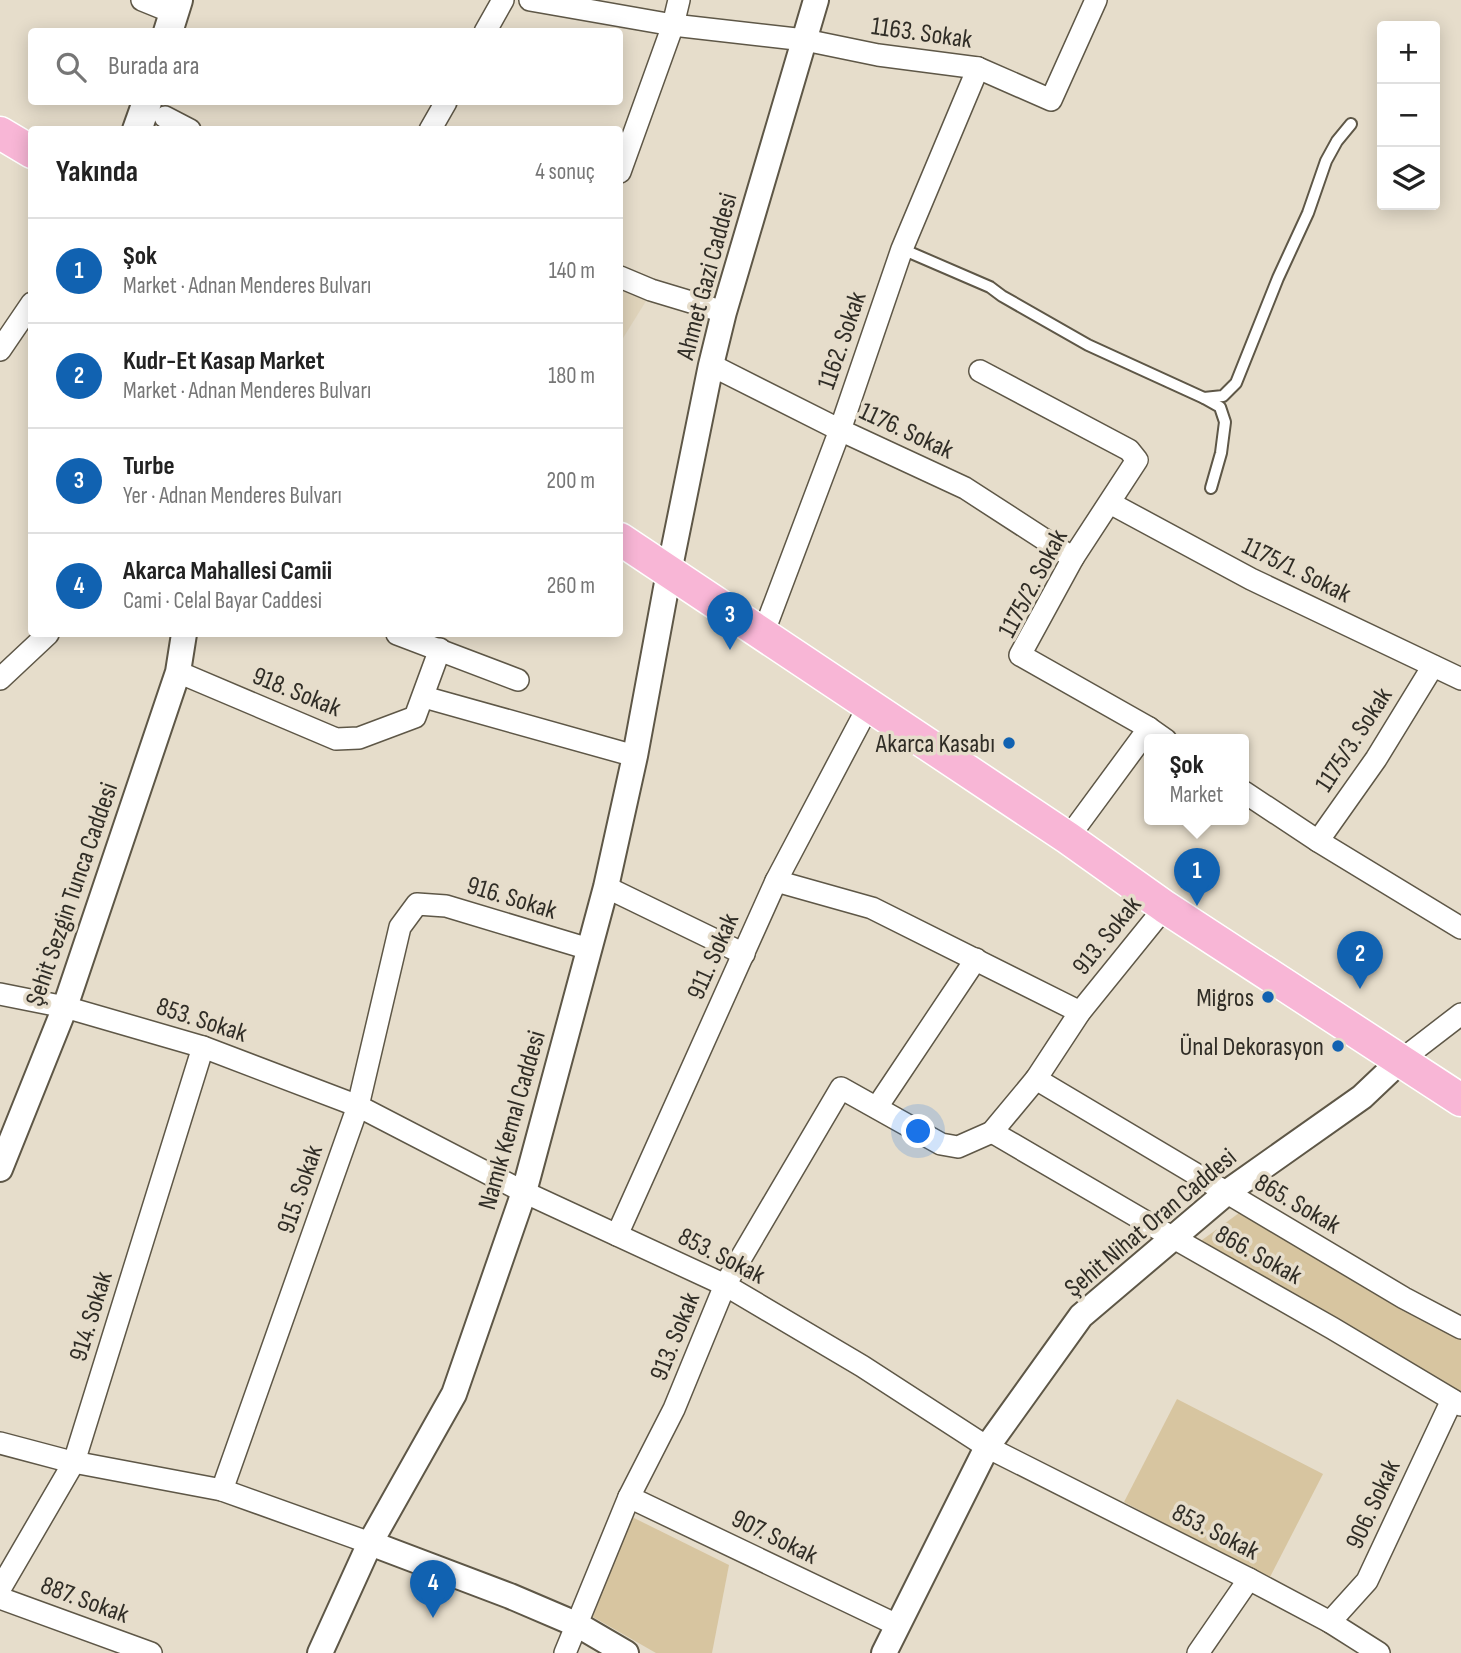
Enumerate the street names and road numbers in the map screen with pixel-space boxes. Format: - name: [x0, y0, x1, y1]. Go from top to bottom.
- street label: 1163. Sokak: [869, 11, 974, 56]
- street label: Ahmet Gazi Caddesi: [670, 190, 745, 364]
- street label: 1162. Sokak: [811, 287, 874, 393]
- street label: 1176. Sokak: [854, 396, 958, 467]
- street label: 1175/2. Sokak: [992, 524, 1075, 643]
- street label: 1175/1. Sokak: [1237, 531, 1356, 610]
- street label: 918. Sokak: [248, 661, 345, 724]
- street label: 1175/3. Sokak: [1309, 682, 1399, 798]
- street label: Şehit Sezgin Tunca Caddesi: [20, 779, 125, 1010]
- street label: 916. Sokak: [463, 870, 560, 927]
- street label: 913. Sokak: [1066, 890, 1148, 982]
- street label: 911. Sokak: [681, 909, 746, 1005]
- street label: 853. Sokak: [152, 991, 251, 1050]
- street label: Namık Kemal Caddesi: [472, 1027, 553, 1214]
- street label: 915. Sokak: [271, 1141, 330, 1238]
- street label: Şehit Nihat Oran Caddesi: [1059, 1142, 1243, 1304]
- street label: 865. Sokak: [1249, 1167, 1346, 1241]
- street label: 866. Sokak: [1209, 1219, 1307, 1292]
- street label: 853. Sokak: [673, 1221, 770, 1291]
- street label: 914. Sokak: [63, 1268, 120, 1365]
- street label: 913. Sokak: [644, 1288, 707, 1385]
- street label: 906. Sokak: [1339, 1455, 1407, 1554]
- street label: 853. Sokak: [1167, 1497, 1264, 1567]
- street label: 907. Sokak: [726, 1503, 823, 1571]
- street label: 887. Sokak: [36, 1570, 133, 1631]

